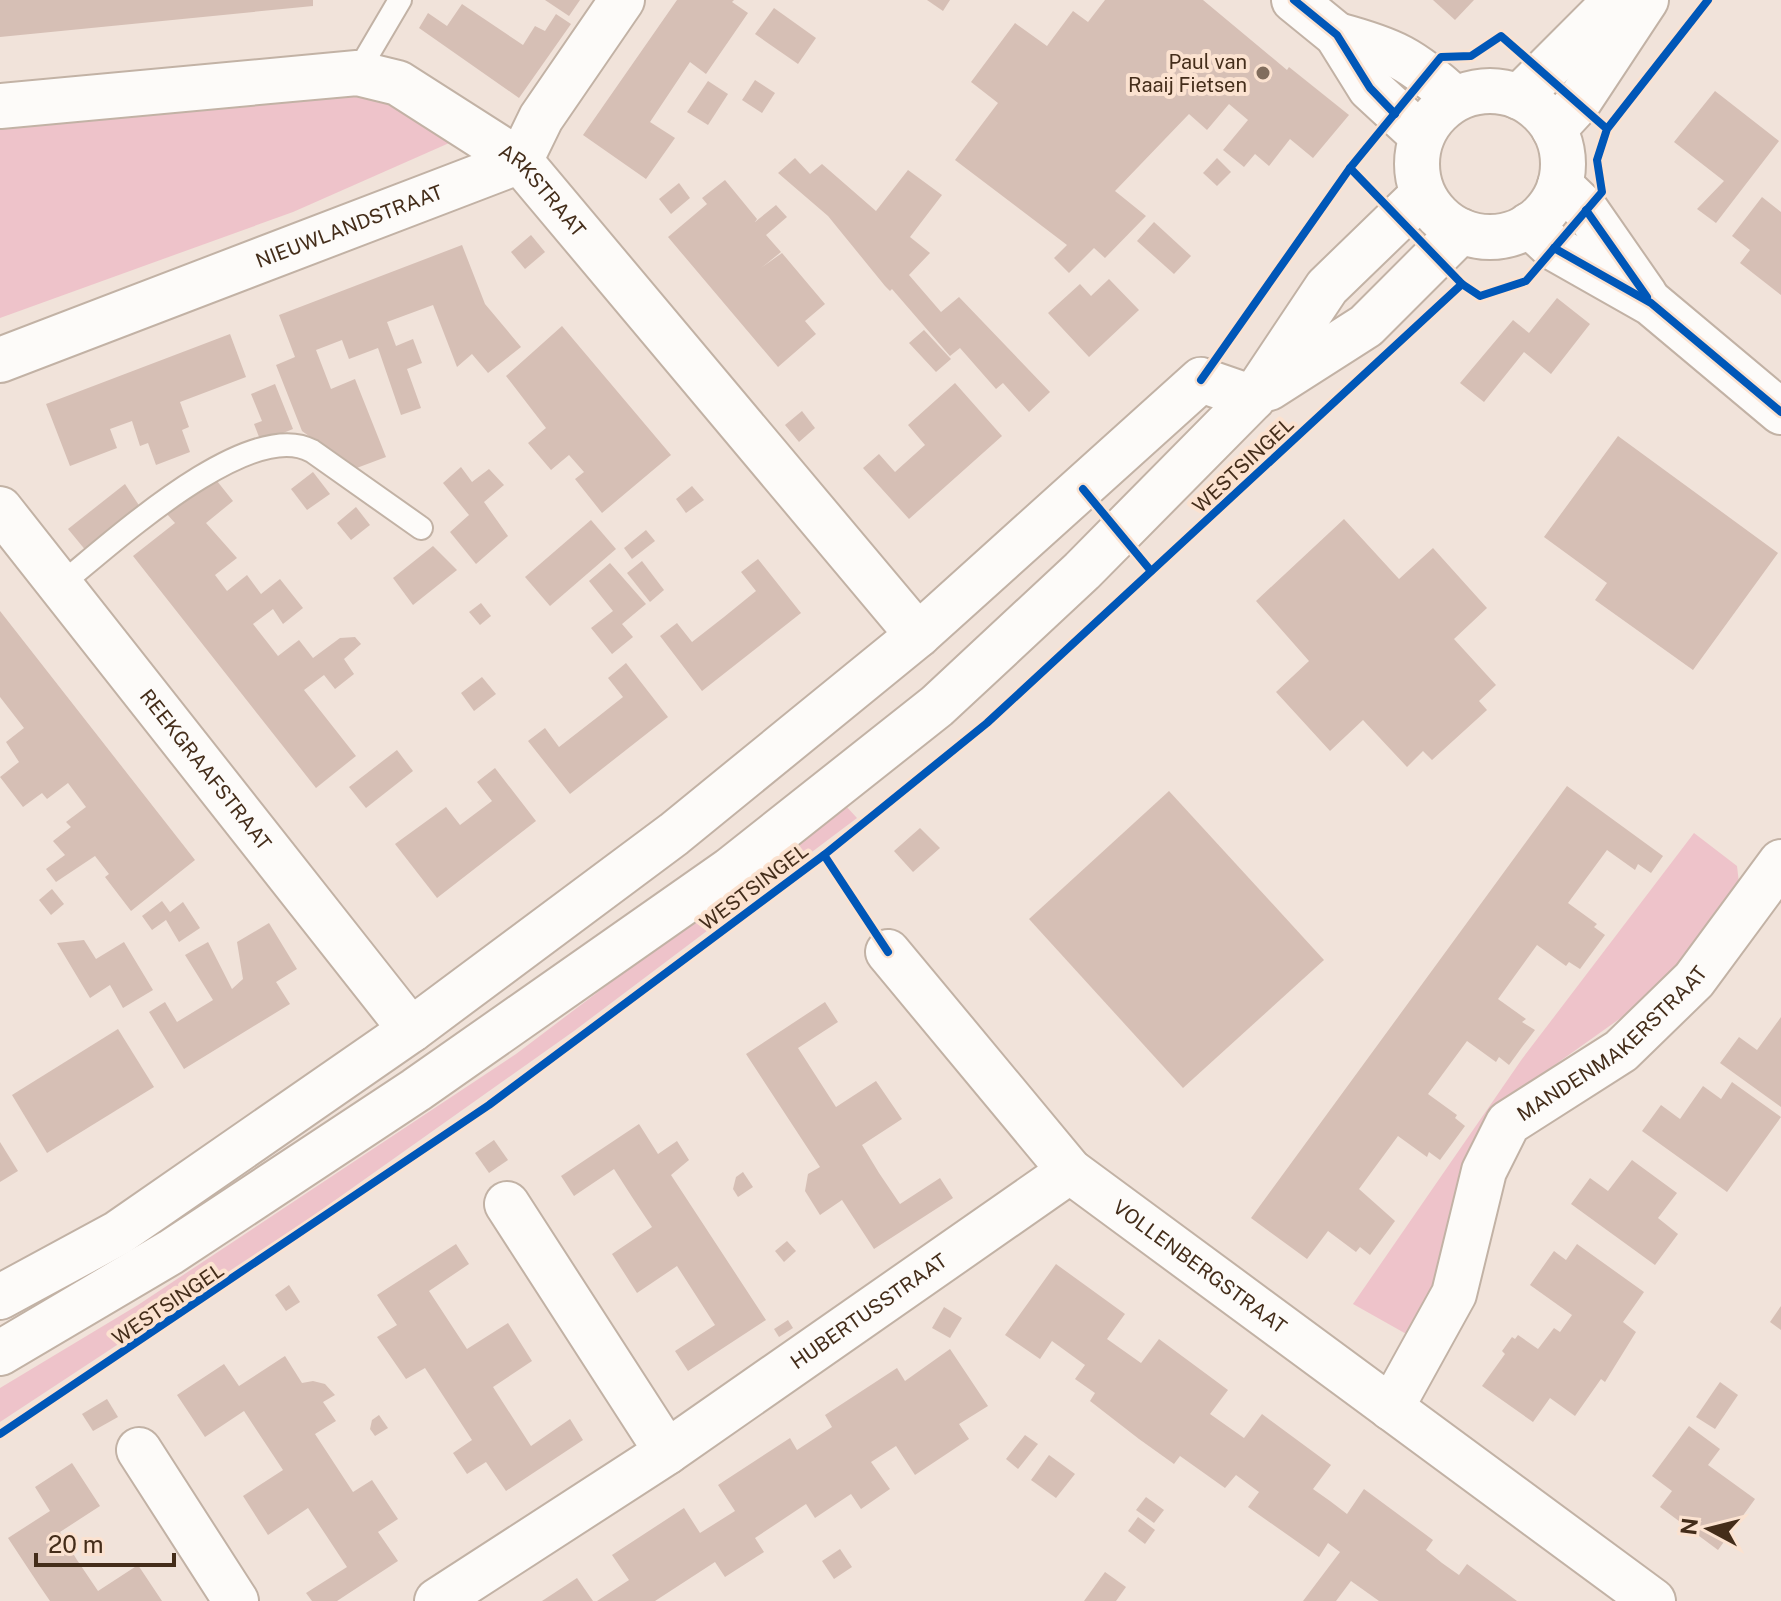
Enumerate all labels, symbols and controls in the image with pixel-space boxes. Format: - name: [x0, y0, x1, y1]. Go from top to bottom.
- place label: Paul van Raaij Fietsen: [1128, 50, 1247, 97]
- marker: Paul van Raaij Fietsen: [1254, 64, 1272, 82]
- street label: ARKSTRAAT: [495, 139, 591, 242]
- street label: NIEUWLANDSTRAAT: [252, 180, 446, 273]
- street label: WESTSINGEL: [1188, 412, 1298, 518]
- street label: REEKGRAAFSTRAAT: [135, 684, 276, 855]
- street label: WESTSINGEL: [695, 838, 813, 936]
- street label: MANDENMAKERSTRAAT: [1512, 961, 1712, 1126]
- street label: VOLLENBERGSTRAAT: [1108, 1195, 1291, 1339]
- street label: HUBERTUSSTRAAT: [786, 1248, 952, 1374]
- street label: WESTSINGEL: [108, 1258, 228, 1350]
- north arrow: [1669, 1489, 1749, 1569]
- text: N: [1675, 1516, 1703, 1537]
- scale bar: [36, 1517, 174, 1567]
- text: 20 m: [48, 1530, 104, 1558]

